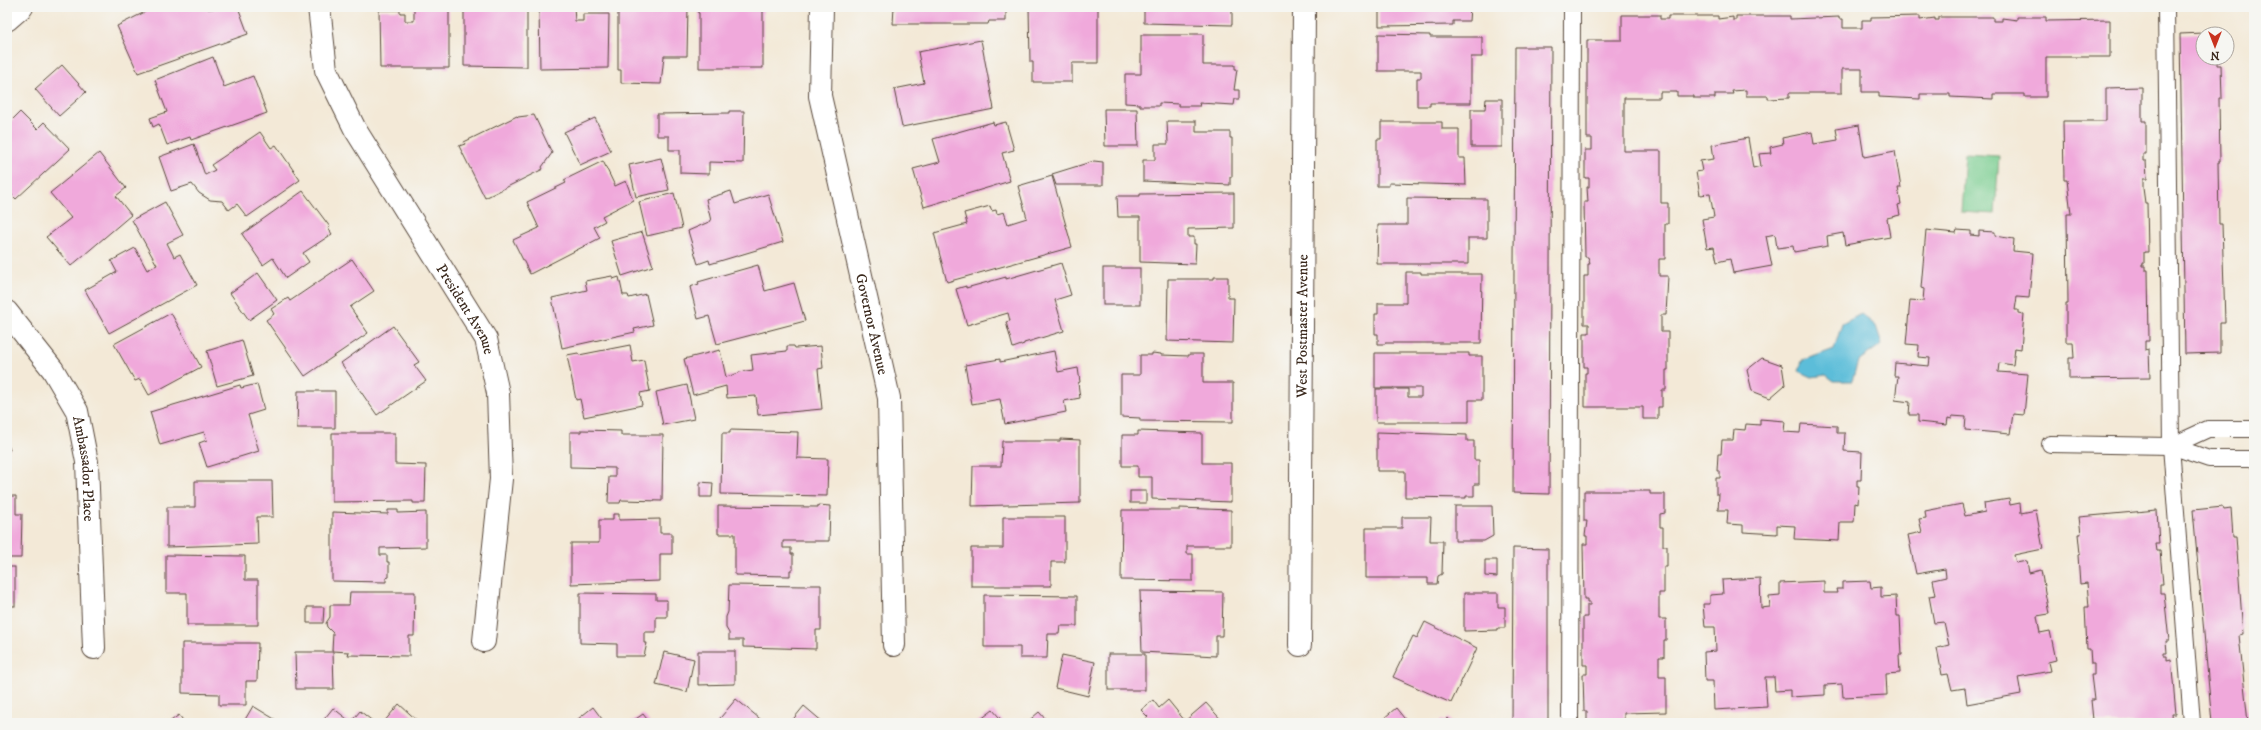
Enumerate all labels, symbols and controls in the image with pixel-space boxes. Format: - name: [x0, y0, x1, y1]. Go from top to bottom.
- north arrow: [2195, 26, 2235, 66]
- text: N: [2210, 48, 2220, 62]
- street label: West Postmaster Avenue: [1293, 254, 1312, 399]
- street label: President Avenue: [432, 261, 498, 356]
- street label: Governor Avenue: [851, 272, 892, 377]
- street label: Ambassador Place: [68, 414, 98, 522]

